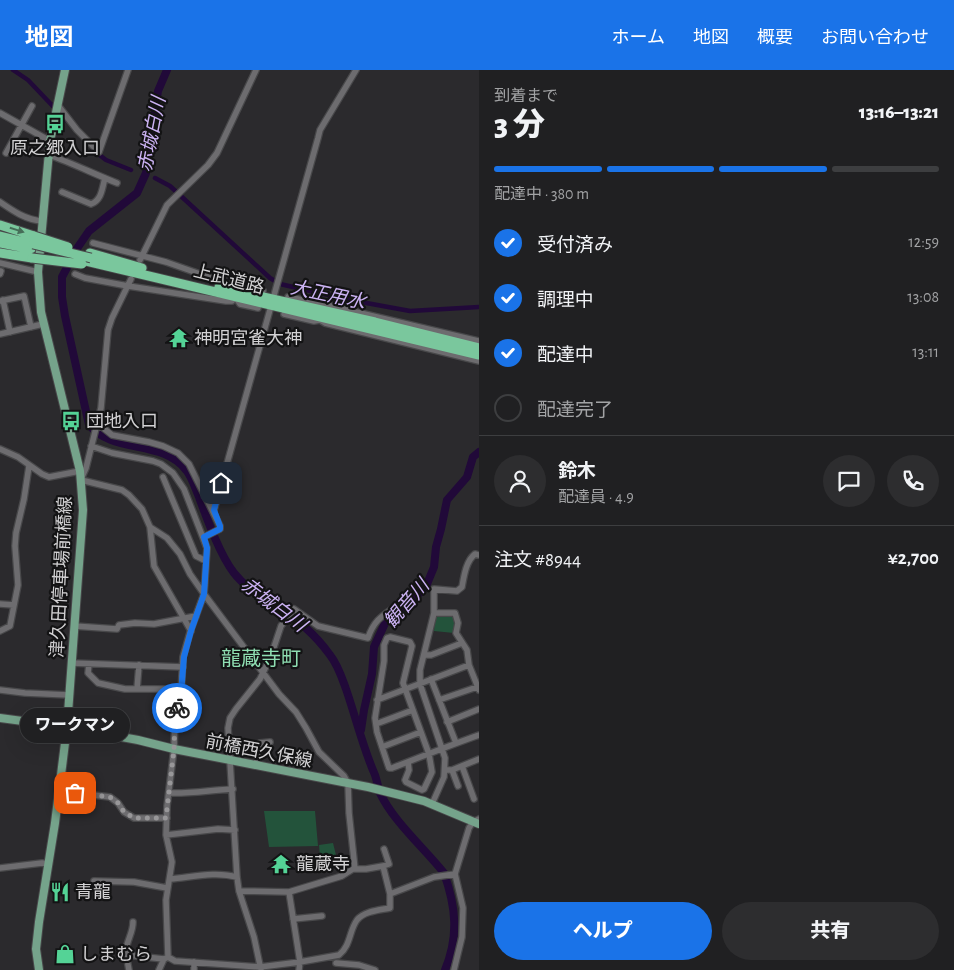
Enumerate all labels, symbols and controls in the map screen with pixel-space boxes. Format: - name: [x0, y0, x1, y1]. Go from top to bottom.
- text: 地図: [25, 26, 73, 50]
- text: ホーム: [612, 29, 665, 47]
- text: 地図: [693, 29, 729, 47]
- text: 概要: [757, 29, 793, 47]
- text: お問い合わせ: [821, 29, 929, 47]
- text: 到着まで: [494, 88, 558, 104]
- water label: 赤城白川: [134, 93, 169, 173]
- text: 13:16–13:21: [859, 103, 939, 122]
- text: 3 分: [494, 109, 545, 141]
- bus stop icon: 原之郷入口: [44, 113, 66, 135]
- place label: 原之郷入口: [10, 139, 100, 158]
- text: 配達中 · 380 m: [494, 186, 589, 202]
- one-way arrow: [10, 227, 25, 235]
- icon: check: [494, 229, 522, 257]
- text: 12:59: [908, 234, 939, 250]
- text: 受付済み: [537, 236, 613, 255]
- street label: 上武道路: [192, 261, 266, 297]
- water label: 大正用水: [289, 277, 369, 313]
- icon: check: [494, 284, 522, 312]
- text: 13:08: [907, 289, 939, 305]
- text: 調理中: [537, 291, 594, 310]
- temple icon: 神明宮雀大神: [168, 327, 190, 349]
- place label: 神明宮雀大神: [194, 329, 302, 348]
- icon: check: [494, 339, 522, 367]
- text: 13:11: [912, 344, 939, 360]
- text: 配達中: [537, 346, 594, 365]
- text: 配達完了: [537, 401, 613, 420]
- bus stop icon: 団地入口: [60, 410, 82, 432]
- place label: 団地入口: [86, 412, 158, 431]
- button: person: [494, 455, 546, 507]
- button: chat: [823, 455, 875, 507]
- button: phone: [887, 455, 939, 507]
- pin: [200, 462, 242, 504]
- text: 鈴木: [558, 462, 596, 481]
- icon: home: [207, 469, 235, 497]
- text: 配達員 · 4.9: [558, 489, 634, 505]
- street label: 津久田停車場前橋線: [47, 496, 75, 658]
- text: ¥2,700: [888, 549, 939, 568]
- text: 注文 #8944: [494, 551, 581, 570]
- water label: 赤城白川: [237, 573, 312, 637]
- water label: 観音川: [381, 574, 434, 632]
- district label: 龍蔵寺町: [221, 648, 301, 669]
- courier: [152, 683, 202, 733]
- icon: bike: [163, 694, 191, 722]
- callout: ワークマン: [20, 708, 130, 743]
- text: ワークマン: [35, 717, 115, 733]
- street label: 前橋西久保線: [204, 731, 314, 771]
- pin: [54, 772, 96, 814]
- icon: bag: [61, 779, 89, 807]
- temple icon: 龍蔵寺: [270, 853, 292, 875]
- place label: 龍蔵寺: [296, 855, 350, 874]
- restaurant icon: 青龍: [49, 881, 71, 903]
- place label: 青龍: [75, 883, 111, 902]
- button: ヘルプ: [494, 902, 712, 960]
- button: 共有: [722, 902, 939, 960]
- shop icon: しまむら: [54, 943, 76, 965]
- place label: しまむら: [80, 945, 152, 964]

